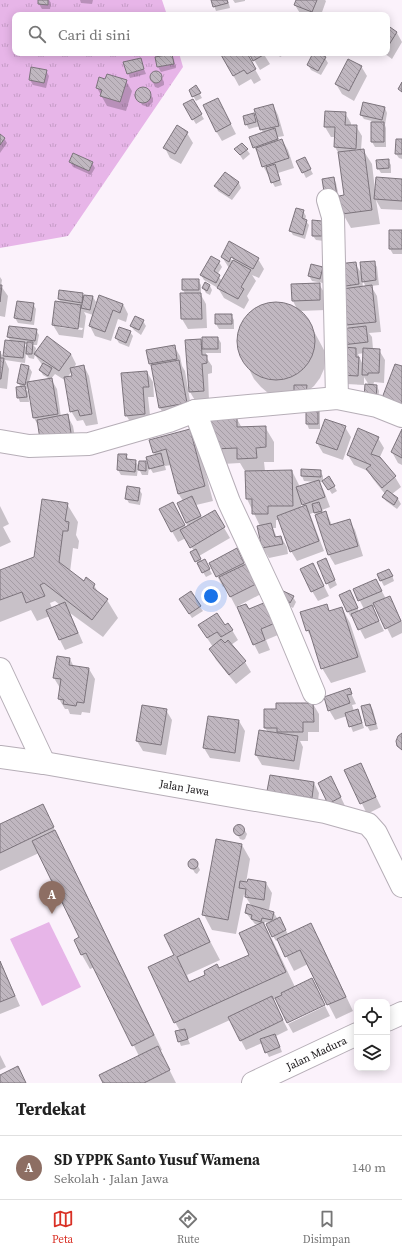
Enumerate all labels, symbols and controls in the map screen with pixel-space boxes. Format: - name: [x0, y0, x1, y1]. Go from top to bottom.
- search box: [12, 12, 390, 56]
- icon: search: [26, 23, 48, 45]
- text: Cari di sini: [58, 24, 130, 45]
- your location: [201, 586, 221, 606]
- street label: Jalan Jawa: [157, 776, 211, 799]
- pin: A: [39, 881, 65, 914]
- map controls: [354, 999, 390, 1071]
- button: locate: [354, 999, 390, 1035]
- street label: Jalan Madura: [283, 1032, 349, 1074]
- button: layers: [354, 1035, 390, 1071]
- text: Terdekat: [16, 1097, 86, 1121]
- text: SD YPPK Santo Yusuf Wamena: [54, 1149, 260, 1170]
- text: A: [25, 1159, 33, 1176]
- text: 140 m: [352, 1159, 386, 1176]
- text: Sekolah · Jalan Jawa: [54, 1170, 169, 1187]
- tab: Peta: [52, 1208, 74, 1247]
- tab: Rute: [177, 1208, 200, 1247]
- tab: Disimpan: [303, 1208, 350, 1247]

